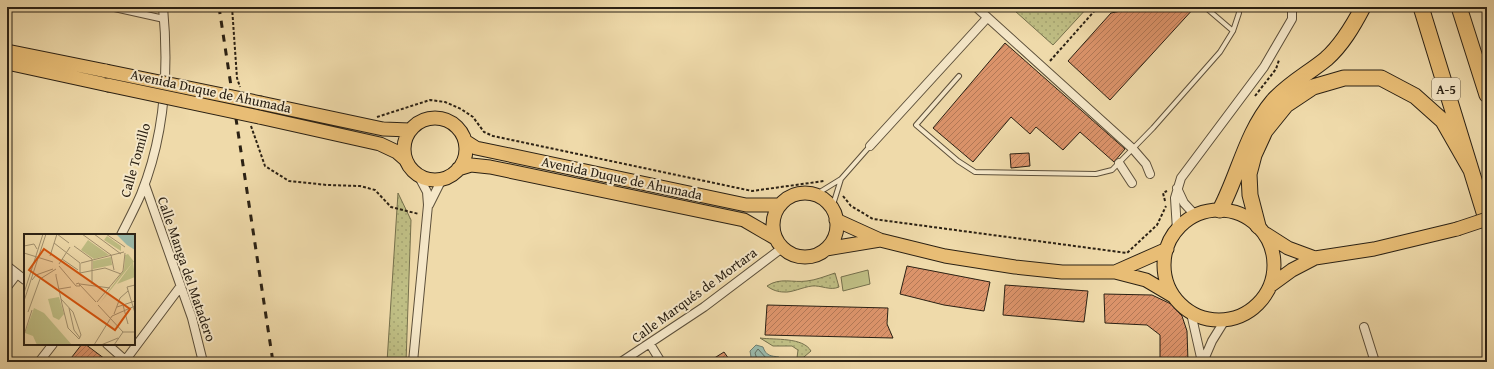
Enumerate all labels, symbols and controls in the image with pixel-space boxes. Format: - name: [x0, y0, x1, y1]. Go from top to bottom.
- street label: Avenida Duque de Ahumada: [129, 64, 294, 118]
- road number: A-5: [1432, 78, 1460, 100]
- street label: Calle Tomillo: [115, 120, 155, 200]
- street label: Avenida Duque de Ahumada: [540, 151, 705, 205]
- street label: Calle Manga del Matadero: [153, 194, 221, 344]
- inset map: [24, 234, 135, 345]
- street label: Calle Marqués de Mortara: [627, 242, 761, 347]

